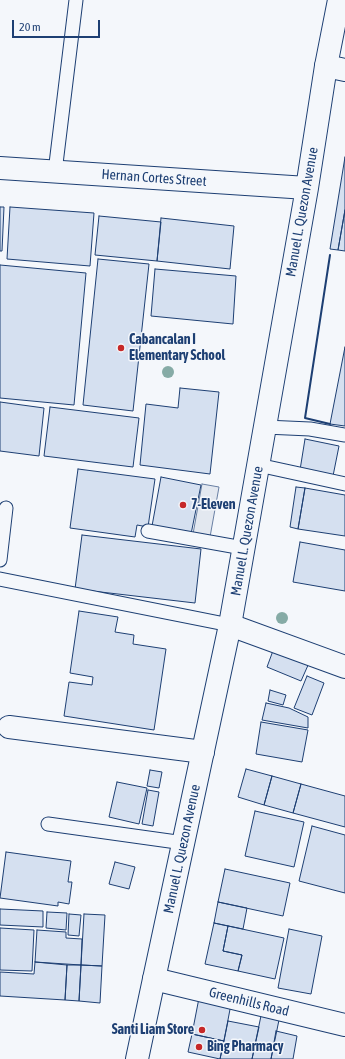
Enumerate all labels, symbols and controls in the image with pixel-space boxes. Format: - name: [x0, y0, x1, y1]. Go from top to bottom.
- scale bar: [14, 12, 102, 38]
- text: 20 m: [19, 20, 41, 34]
- street label: Manuel L. Quezon Avenue: [282, 146, 322, 278]
- street label: Hernan Cortes Street: [101, 166, 207, 190]
- place label: Cabancalan I Elementary School: [129, 332, 225, 364]
- marker: Cabancalan I Elementary School: [116, 343, 126, 353]
- street label: Manuel L. Quezon Avenue: [227, 465, 267, 597]
- place label: 7-Eleven: [191, 497, 236, 513]
- marker: 7-Eleven: [178, 500, 188, 510]
- street label: Manuel L. Quezon Avenue: [160, 783, 204, 915]
- street label: Greenhills Road: [207, 984, 291, 1020]
- place label: Santi Liam Store: [112, 1022, 194, 1038]
- marker: Santi Liam Store: [197, 1025, 207, 1035]
- place label: Bing Pharmacy: [207, 1039, 283, 1055]
- marker: Bing Pharmacy: [194, 1042, 204, 1052]

